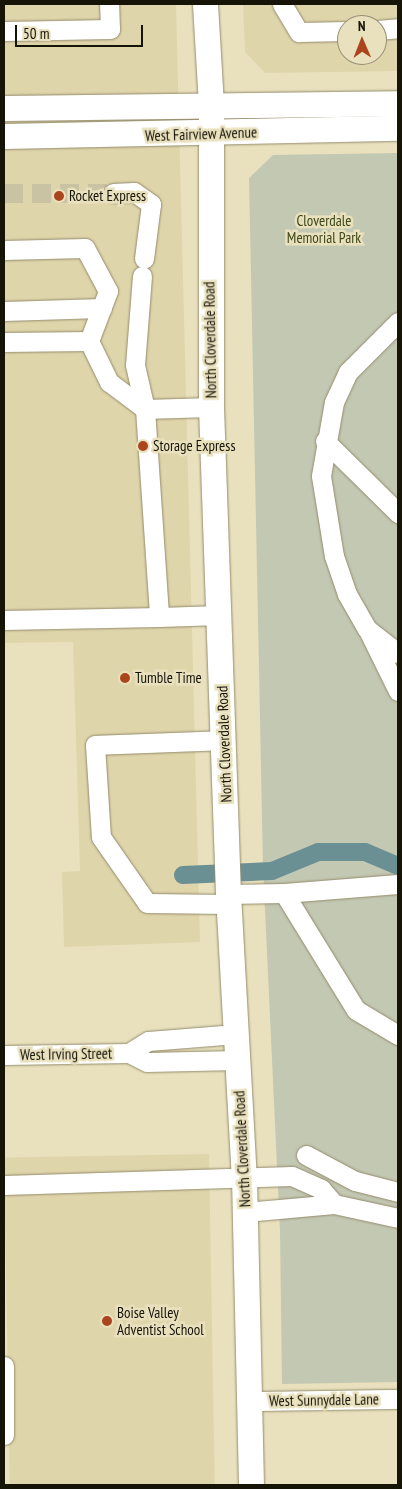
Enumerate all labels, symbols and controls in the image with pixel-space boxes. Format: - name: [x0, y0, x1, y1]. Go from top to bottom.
- scale bar: [18, 15, 145, 47]
- north arrow: [337, 15, 387, 65]
- text: N: [358, 17, 366, 35]
- text: 50 m: [23, 24, 49, 43]
- street label: West Fairview Avenue: [144, 123, 258, 145]
- place label: Rocket Express: [69, 187, 146, 205]
- marker: Rocket Express: [53, 190, 65, 202]
- park label: Cloverdale Memorial Park: [287, 211, 361, 246]
- street label: North Cloverdale Road: [200, 282, 220, 398]
- place label: Storage Express: [153, 437, 235, 455]
- marker: Storage Express: [137, 440, 149, 452]
- place label: Tumble Time: [135, 669, 202, 687]
- marker: Tumble Time: [119, 672, 131, 684]
- street label: North Cloverdale Road: [213, 685, 235, 803]
- street label: West Irving Street: [20, 1044, 112, 1064]
- street label: North Cloverdale Road: [230, 1090, 254, 1208]
- place label: Boise Valley Adventist School: [117, 1303, 204, 1338]
- marker: Boise Valley Adventist School: [101, 1315, 113, 1327]
- street label: West Sunnydale Lane: [269, 1390, 379, 1410]

